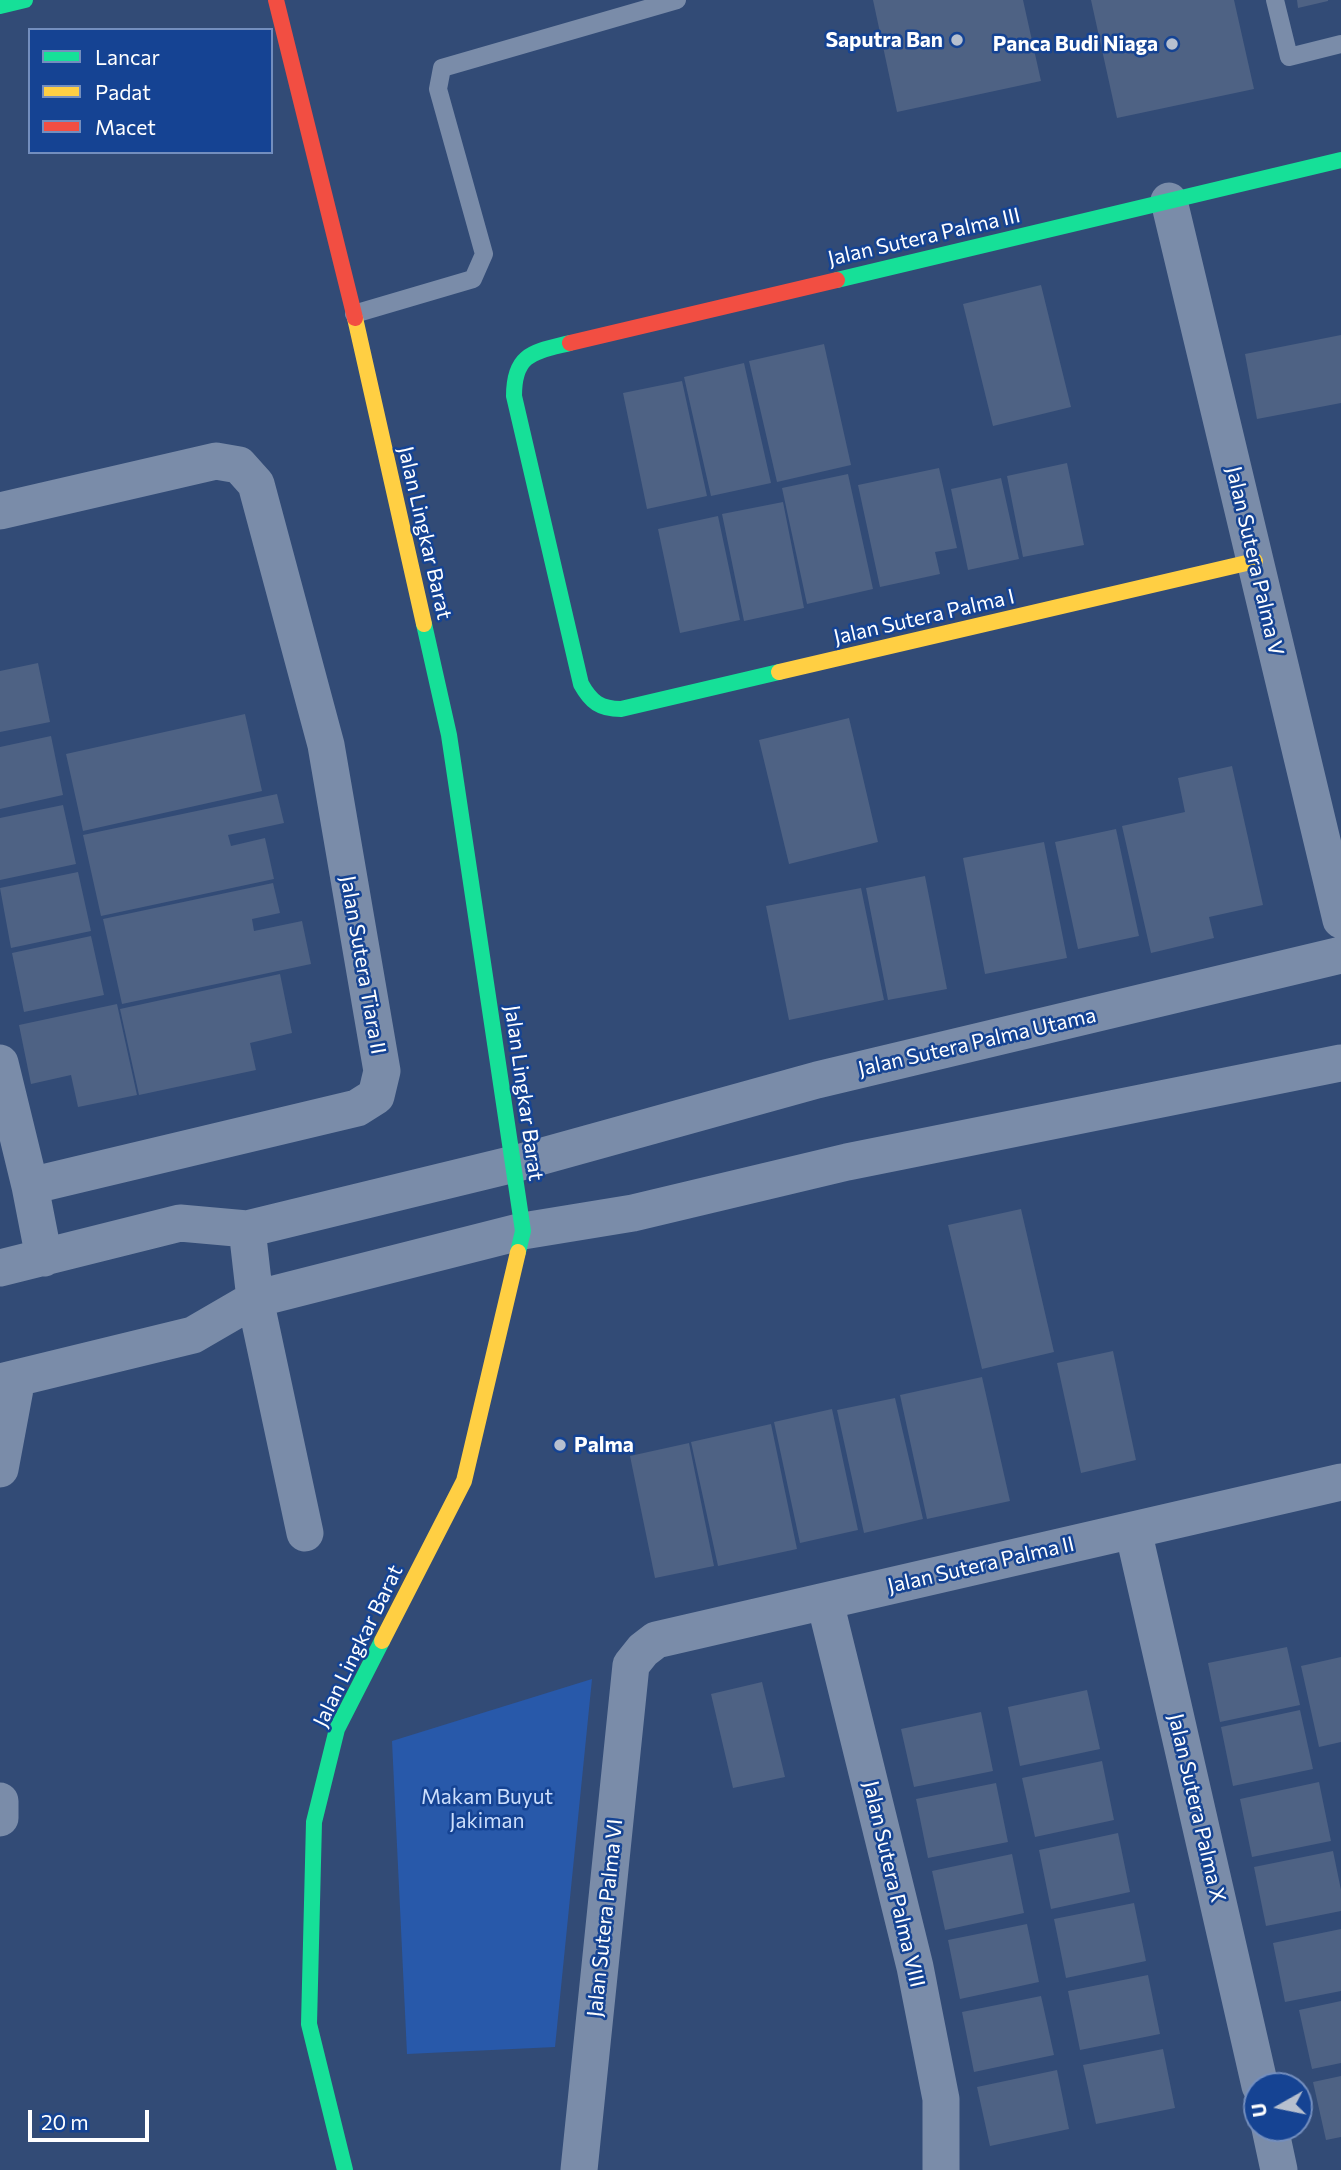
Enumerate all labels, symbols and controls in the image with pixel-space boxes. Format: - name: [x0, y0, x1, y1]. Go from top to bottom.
- place label: Saputra Ban: [825, 27, 943, 53]
- legend: [28, 28, 273, 154]
- place label: Panca Budi Niaga: [993, 31, 1158, 57]
- marker: Saputra Ban: [949, 32, 965, 48]
- marker: Panca Budi Niaga: [1164, 36, 1180, 52]
- text: Lancar: [95, 44, 160, 69]
- text: Padat: [95, 79, 151, 104]
- text: Macet: [95, 114, 156, 139]
- street label: Jalan Sutera Palma III: [825, 203, 1023, 271]
- street label: Jalan Lingkar Barat: [393, 444, 457, 622]
- street label: Jalan Sutera Palma V: [1221, 464, 1289, 658]
- street label: Jalan Sutera Palma I: [831, 584, 1017, 650]
- street label: Jalan Sutera Tiara II: [335, 874, 391, 1056]
- street label: Jalan Sutera Palma Utama: [856, 1002, 1098, 1082]
- street label: Jalan Lingkar Barat: [499, 1003, 549, 1183]
- place label: Palma: [574, 1432, 634, 1458]
- marker: Palma: [552, 1437, 568, 1453]
- street label: Jalan Sutera Palma II: [885, 1531, 1077, 1599]
- street label: Jalan Lingkar Barat: [308, 1561, 408, 1731]
- street label: Jalan Sutera Palma X: [1163, 1711, 1231, 1905]
- street label: Jalan Sutera Palma VIII: [858, 1778, 930, 1990]
- park label: Makam Buyut Jakiman: [421, 1784, 553, 1834]
- street label: Jalan Sutera Palma VI: [582, 1818, 628, 2018]
- north arrow: [1243, 2072, 1313, 2142]
- scale bar: [32, 2096, 152, 2140]
- text: U: [1246, 2101, 1271, 2119]
- text: 20 m: [41, 2109, 89, 2134]

